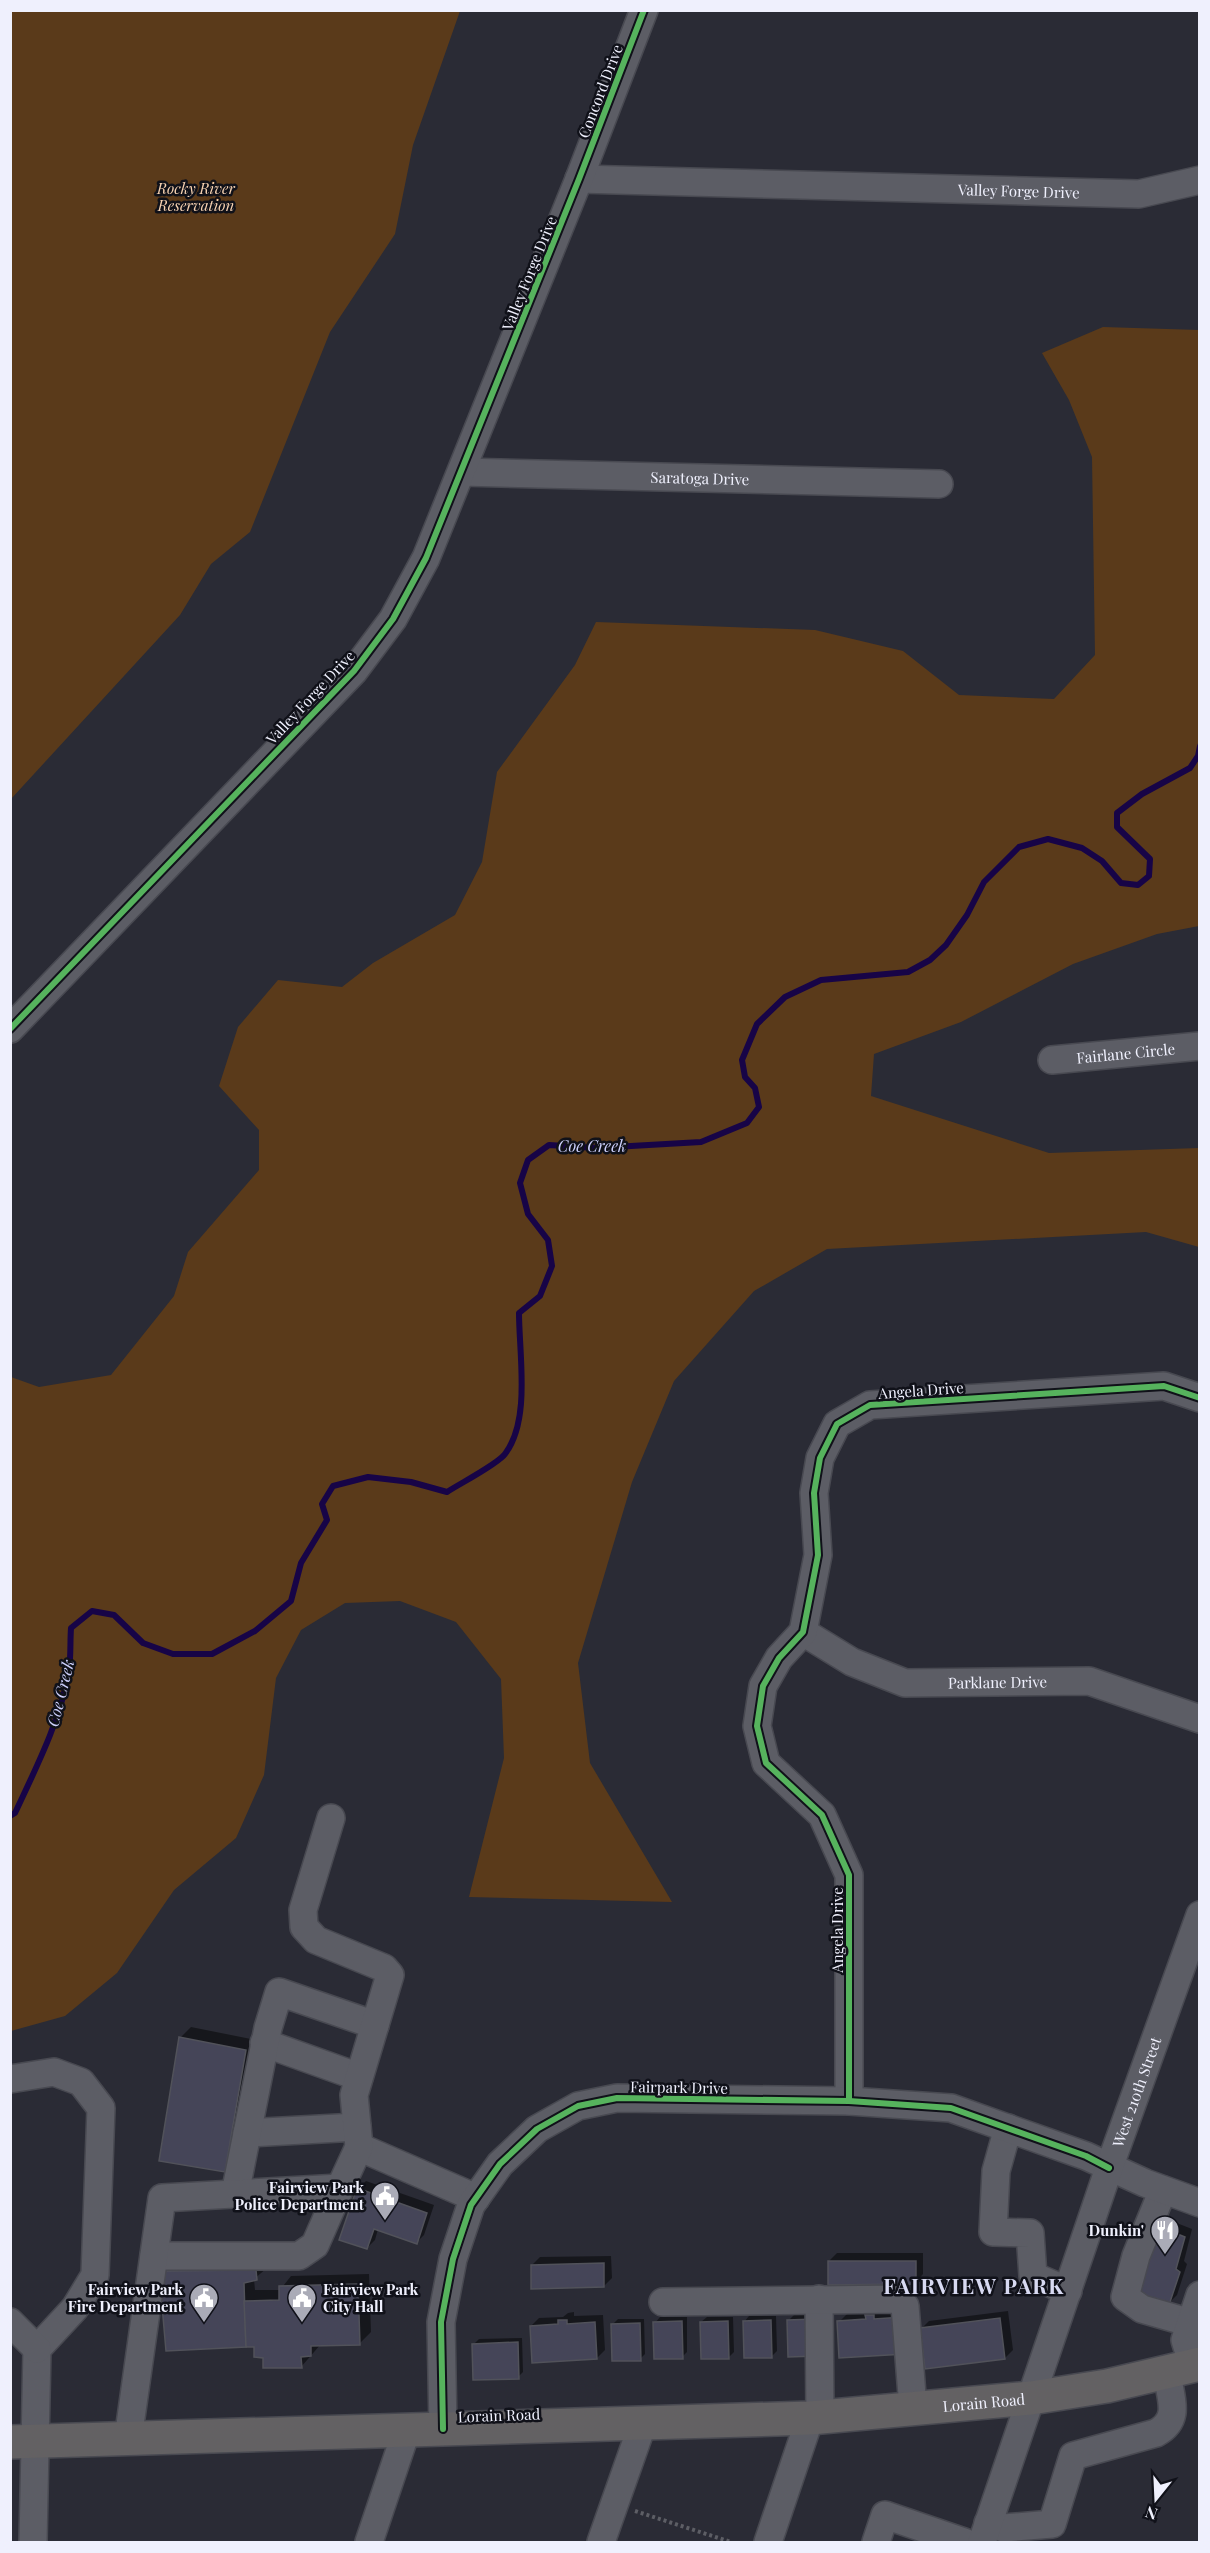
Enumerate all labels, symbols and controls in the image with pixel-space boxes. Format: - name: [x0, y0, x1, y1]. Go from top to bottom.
- street label: Concord Drive: [573, 41, 627, 141]
- park label: Rocky River Reservation: [156, 178, 236, 215]
- street label: Valley Forge Drive: [957, 179, 1080, 202]
- street label: Valley Forge Drive: [497, 213, 561, 334]
- street label: Saratoga Drive: [650, 467, 750, 489]
- street label: Valley Forge Drive: [261, 646, 359, 749]
- street label: Fairlane Circle: [1076, 1038, 1176, 1068]
- water label: Coe Creek: [558, 1135, 626, 1156]
- street label: Angela Drive: [877, 1377, 964, 1403]
- water label: Coe Creek: [42, 1657, 78, 1729]
- street label: Parklane Drive: [948, 1671, 1047, 1693]
- street label: Angela Drive: [827, 1887, 847, 1974]
- street label: West 210th Street: [1107, 2033, 1166, 2150]
- street label: Fairpark Drive: [630, 2076, 728, 2098]
- place label: Fairview Park Police Department: [235, 2177, 365, 2214]
- public building icon: Fairview Park Police Department: [369, 2180, 401, 2222]
- restaurant icon: Dunkin': [1149, 2214, 1181, 2256]
- place label: Dunkin': [1089, 2220, 1144, 2240]
- district label: FAIRVIEW PARK: [883, 2271, 1065, 2299]
- place label: Fairview Park Fire Department: [68, 2279, 184, 2316]
- place label: Fairview Park City Hall: [323, 2279, 419, 2316]
- public building icon: Fairview Park Fire Department: [188, 2282, 220, 2324]
- public building icon: Fairview Park City Hall: [286, 2282, 318, 2324]
- street label: Lorain Road: [942, 2389, 1026, 2416]
- street label: Lorain Road: [457, 2404, 541, 2426]
- north arrow: [1126, 2469, 1186, 2529]
- text: N: [1142, 2502, 1160, 2526]

